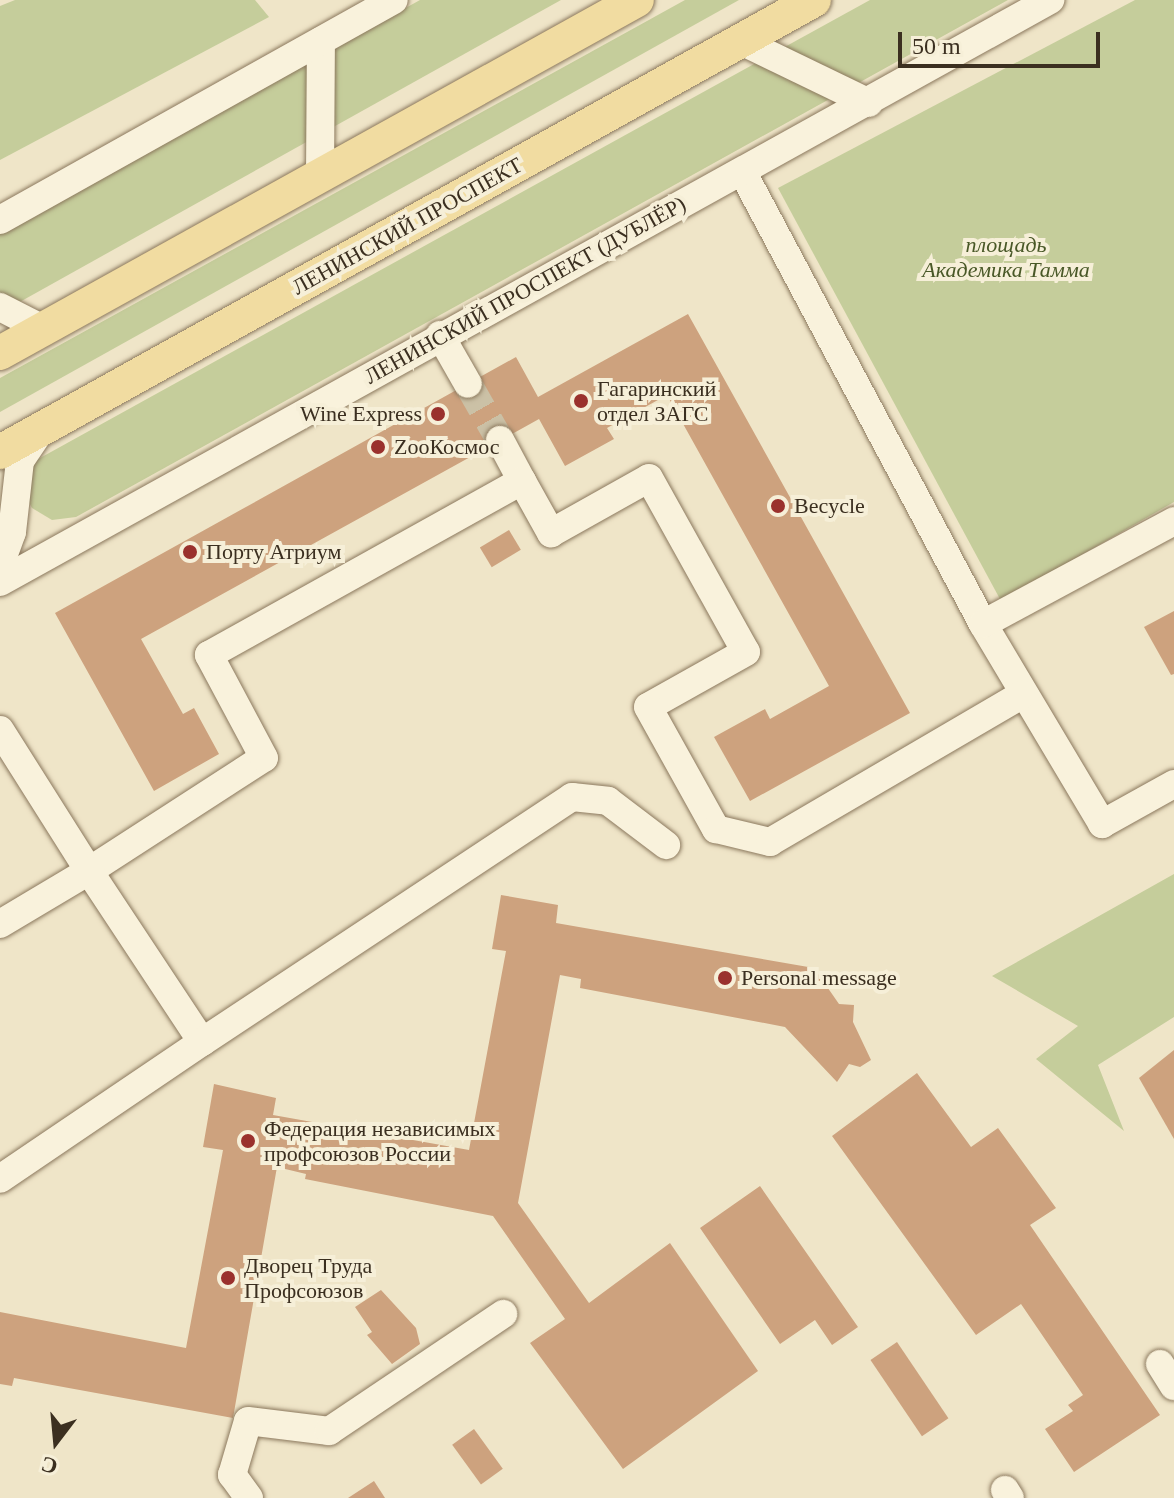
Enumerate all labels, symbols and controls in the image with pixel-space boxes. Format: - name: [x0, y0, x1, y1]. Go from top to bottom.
- scale bar: [902, 16, 1104, 66]
- text: 50 m: [912, 33, 961, 59]
- street label: ЛЕНИНСКИЙ ПРОСПЕКТ: [287, 152, 527, 300]
- street label: ЛЕНИНСКИЙ ПРОСПЕКТ (ДУБЛЁР): [360, 190, 690, 390]
- park label: площадь Академика Тамма: [922, 231, 1090, 282]
- place label: Гагаринский отдел ЗАГС: [597, 375, 716, 426]
- marker: Гагаринский отдел ЗАГС: [572, 392, 590, 410]
- place label: Wine Express: [300, 401, 422, 427]
- marker: Wine Express: [429, 405, 447, 423]
- place label: ZooКосмос: [394, 434, 500, 460]
- marker: ZooКосмос: [369, 438, 387, 456]
- place label: Becycle: [794, 493, 865, 519]
- marker: Becycle: [769, 497, 787, 515]
- place label: Порту Атриум: [206, 539, 342, 565]
- marker: Порту Атриум: [181, 543, 199, 561]
- place label: Personal message: [741, 965, 897, 991]
- marker: Personal message: [716, 969, 734, 987]
- place label: Федерация независимых профсоюзов России: [264, 1115, 495, 1166]
- marker: Федерация независимых профсоюзов России: [239, 1132, 257, 1150]
- place label: Дворец Труда Профсоюзов: [244, 1252, 372, 1304]
- marker: Дворец Труда Профсоюзов: [219, 1269, 237, 1287]
- north arrow: [16, 1402, 96, 1482]
- text: С: [38, 1451, 60, 1480]

